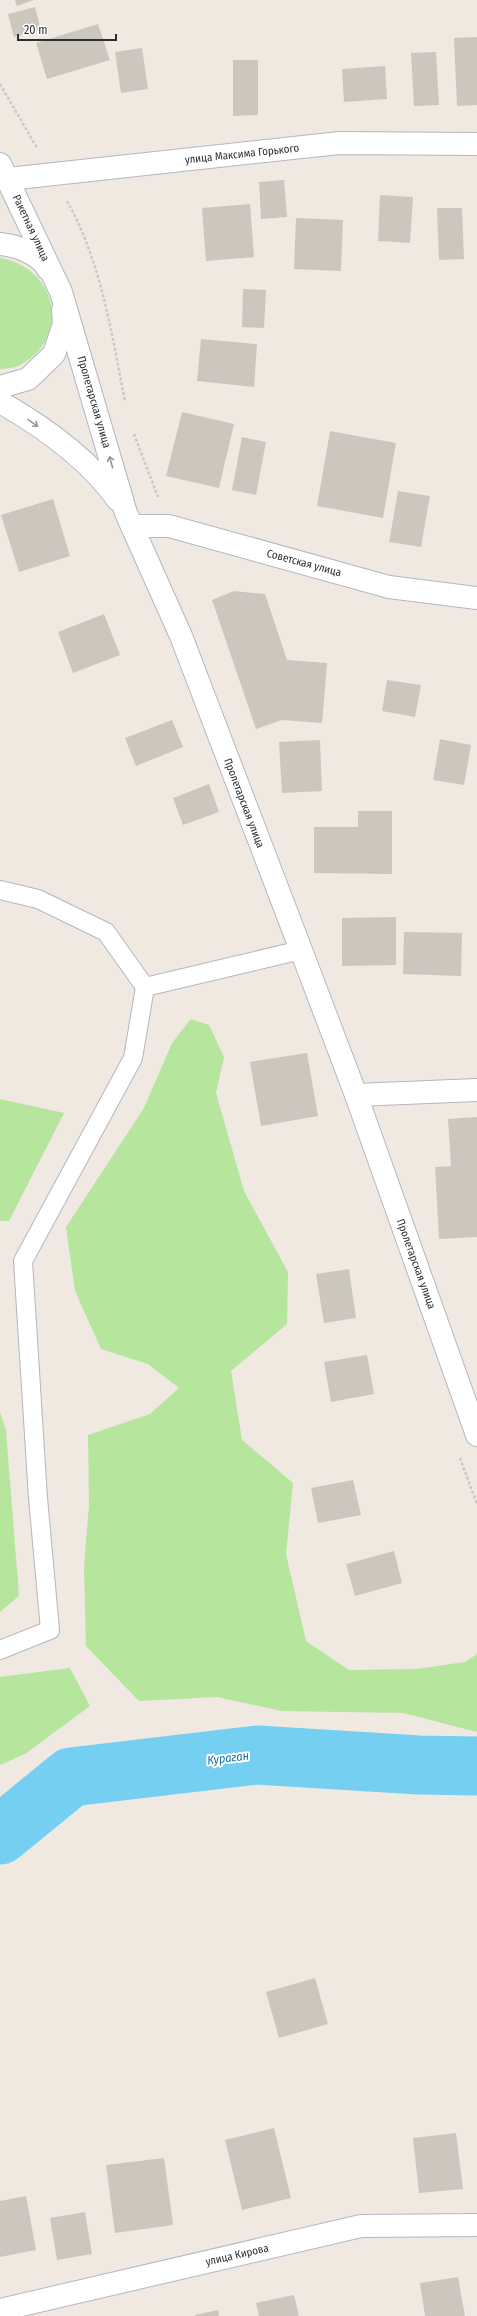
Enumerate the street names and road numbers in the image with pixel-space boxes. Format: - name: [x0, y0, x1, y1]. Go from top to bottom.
- street label: улица Максима Горького: [184, 142, 300, 166]
- street label: Ракетная улица: [10, 193, 52, 263]
- street label: Пролетарская улица: [75, 355, 113, 449]
- street label: Советская улица: [265, 547, 343, 579]
- street label: Пролетарская улица: [221, 756, 267, 850]
- street label: Пролетарская улица: [394, 1217, 438, 1311]
- street label: улица Кирова: [204, 2241, 270, 2269]

